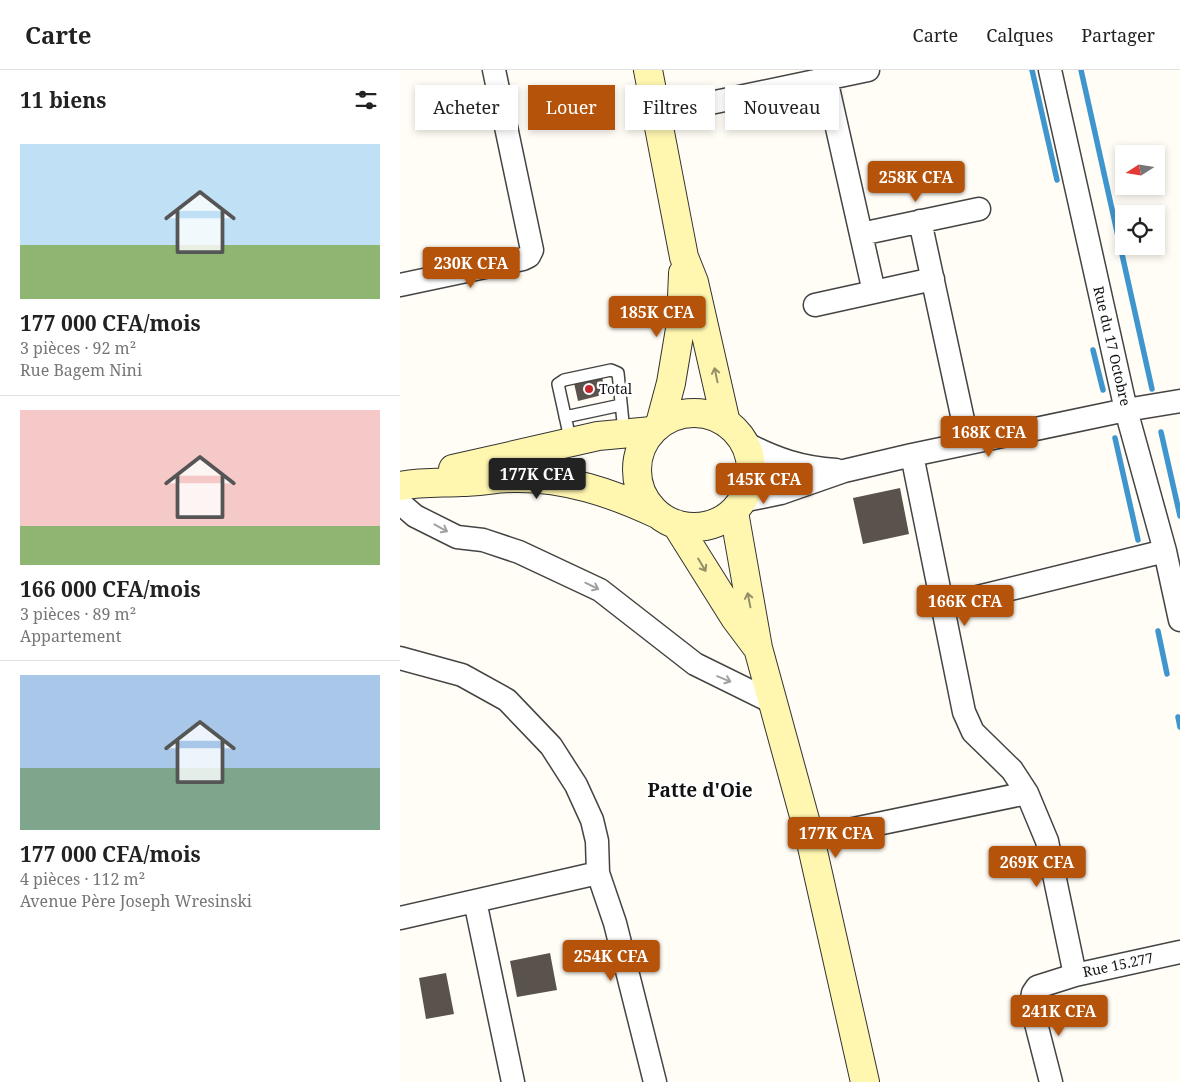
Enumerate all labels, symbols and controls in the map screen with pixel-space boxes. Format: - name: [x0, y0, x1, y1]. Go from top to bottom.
- text: Carte: [25, 18, 91, 51]
- text: Carte: [913, 23, 958, 47]
- text: Calques: [986, 23, 1053, 47]
- text: Partager: [1081, 23, 1155, 47]
- chip: Acheter: [415, 85, 518, 130]
- chip: Louer: [528, 85, 615, 130]
- chip: Filtres: [625, 85, 715, 130]
- chip: Nouveau: [725, 85, 839, 130]
- text: 11 biens: [20, 86, 106, 114]
- icon: filters: [352, 86, 380, 114]
- north arrow: [1115, 145, 1165, 195]
- map controls: [1115, 145, 1165, 255]
- pin: 258K CFA: [864, 160, 968, 203]
- text: 258K CFA: [879, 166, 953, 188]
- icon: home: [155, 177, 245, 267]
- button: locate: [1115, 205, 1165, 255]
- pin: 230K CFA: [419, 246, 523, 289]
- text: 230K CFA: [434, 252, 508, 274]
- street label: Rue du 17 Octobre: [1089, 284, 1136, 408]
- pin: 185K CFA: [605, 296, 709, 338]
- text: 185K CFA: [620, 301, 694, 323]
- text: 177 000 CFA/mois: [20, 309, 201, 337]
- text: 3 pièces · 92 m²: [20, 337, 136, 359]
- text: Rue Bagem Nini: [20, 359, 142, 381]
- one-way arrow: [711, 367, 720, 383]
- place label: Total: [599, 379, 633, 398]
- marker: Total: [583, 383, 595, 395]
- pin: 168K CFA: [937, 416, 1041, 458]
- text: 168K CFA: [952, 421, 1026, 443]
- icon: home: [155, 442, 245, 532]
- pin: 177K CFA: [485, 458, 589, 500]
- pin: 145K CFA: [712, 462, 816, 505]
- text: 177K CFA: [500, 463, 574, 485]
- text: 145K CFA: [727, 468, 801, 490]
- one-way arrow: [434, 524, 448, 534]
- one-way arrow: [697, 557, 707, 571]
- text: 166 000 CFA/mois: [20, 575, 201, 603]
- one-way arrow: [584, 582, 599, 591]
- pin: 166K CFA: [913, 584, 1017, 627]
- text: 166K CFA: [928, 590, 1002, 612]
- one-way arrow: [744, 592, 754, 608]
- text: 3 pièces · 89 m²: [20, 603, 136, 625]
- text: Appartement: [20, 625, 121, 647]
- one-way arrow: [716, 675, 731, 685]
- icon: home: [155, 707, 245, 797]
- district label: Patte d'Oie: [647, 777, 753, 803]
- pin: 177K CFA: [784, 816, 888, 859]
- text: 177K CFA: [799, 822, 873, 844]
- text: 177 000 CFA/mois: [20, 840, 201, 868]
- pin: 269K CFA: [985, 846, 1089, 888]
- text: 269K CFA: [1000, 851, 1074, 873]
- text: 4 pièces · 112 m²: [20, 868, 145, 890]
- text: Avenue Père Joseph Wresinski: [20, 890, 252, 912]
- pin: 254K CFA: [559, 940, 663, 982]
- text: 254K CFA: [574, 945, 648, 967]
- street label: Rue 15.277: [1081, 948, 1155, 981]
- pin: 241K CFA: [1007, 994, 1111, 1037]
- text: 241K CFA: [1022, 1000, 1096, 1022]

